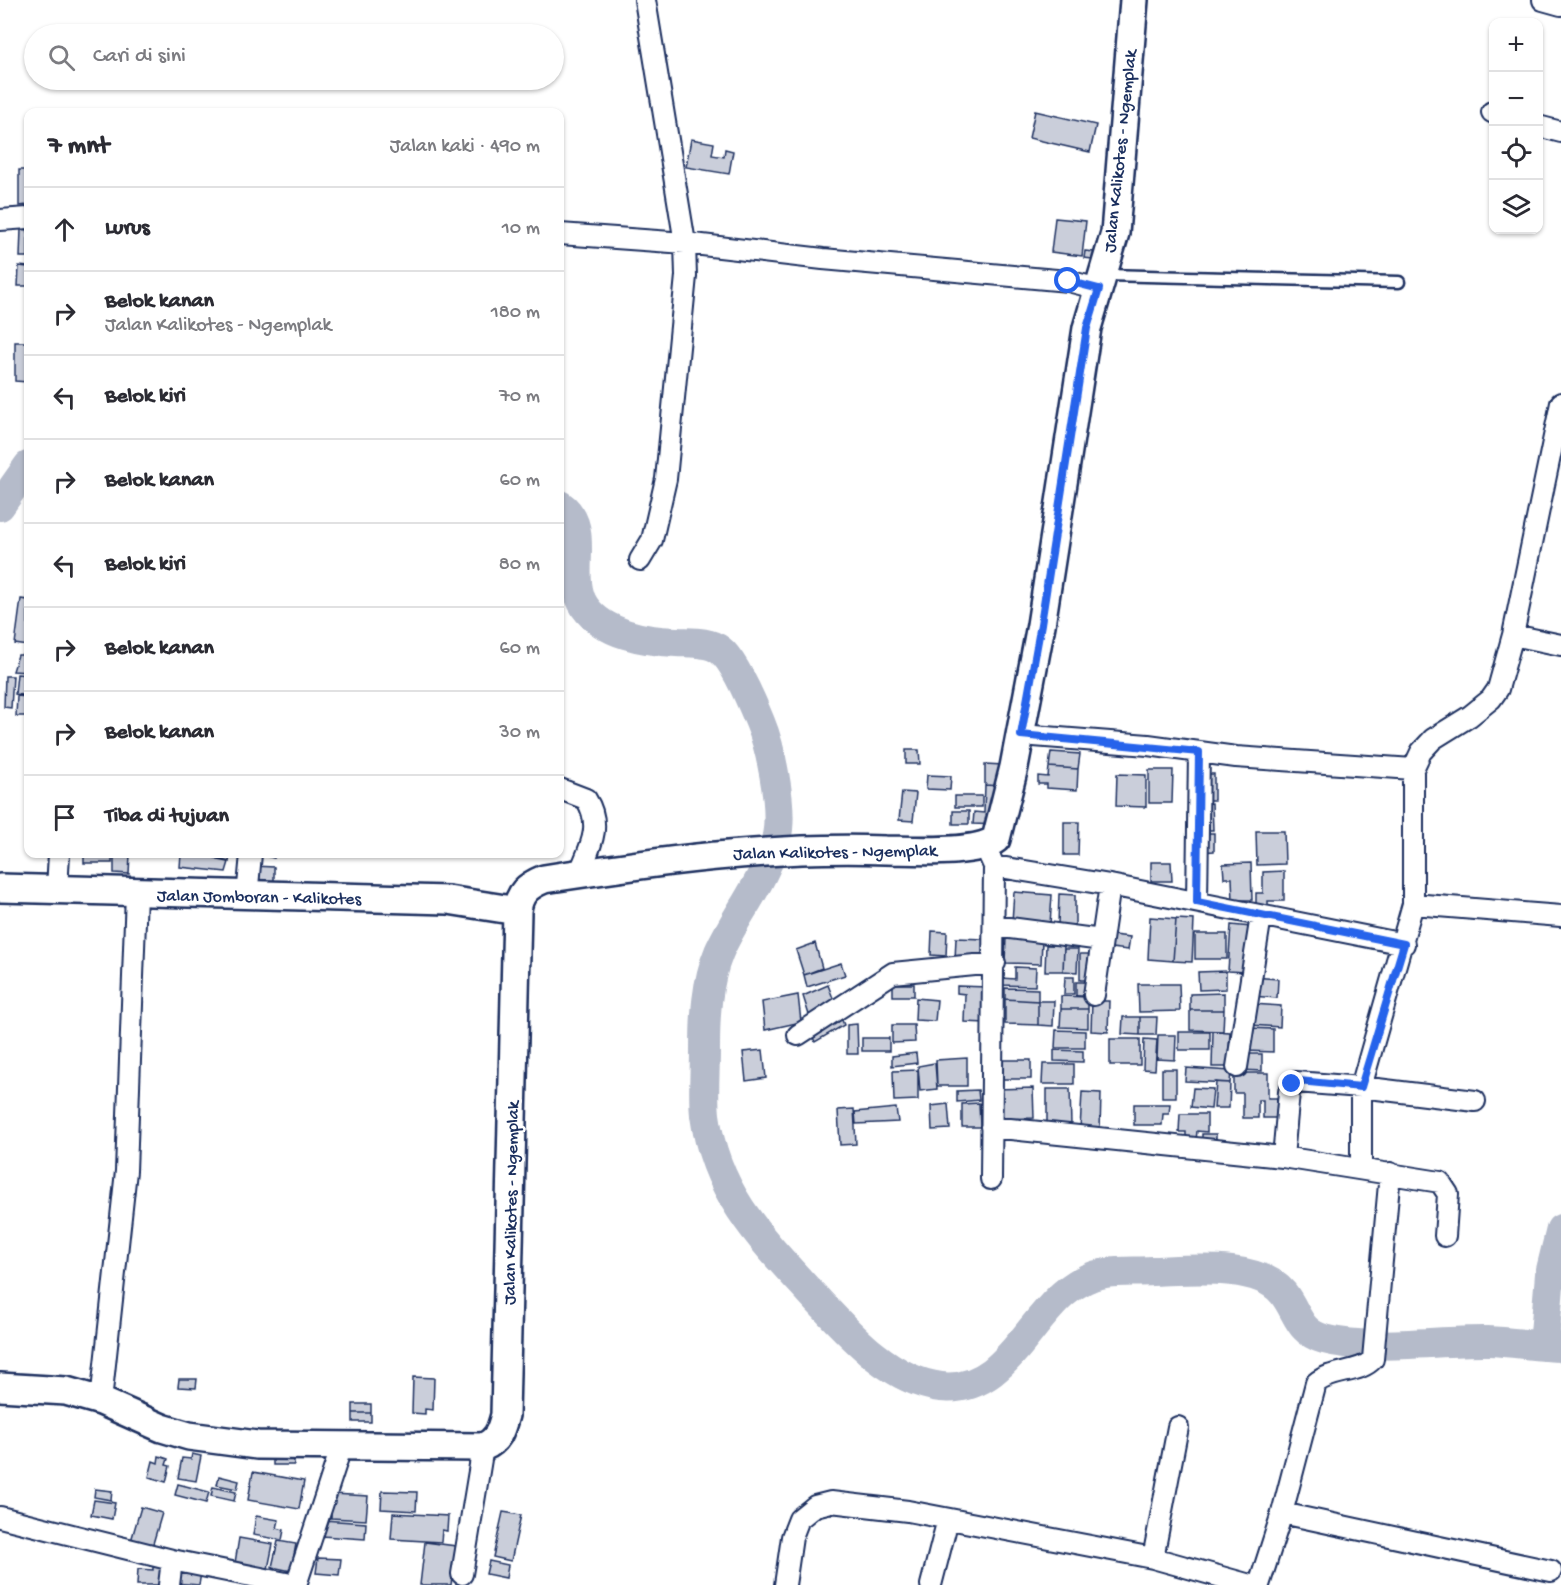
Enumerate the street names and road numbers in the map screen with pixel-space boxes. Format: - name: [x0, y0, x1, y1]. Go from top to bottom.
- street label: Jalan Kalikotes - Ngemplak: [1100, 47, 1143, 254]
- street label: Jalan Kalikotes - Ngemplak: [733, 841, 939, 866]
- street label: Jalan Jomboran - Kalikotes: [157, 886, 363, 911]
- street label: Jalan Kalikotes - Ngemplak: [500, 1099, 525, 1305]

